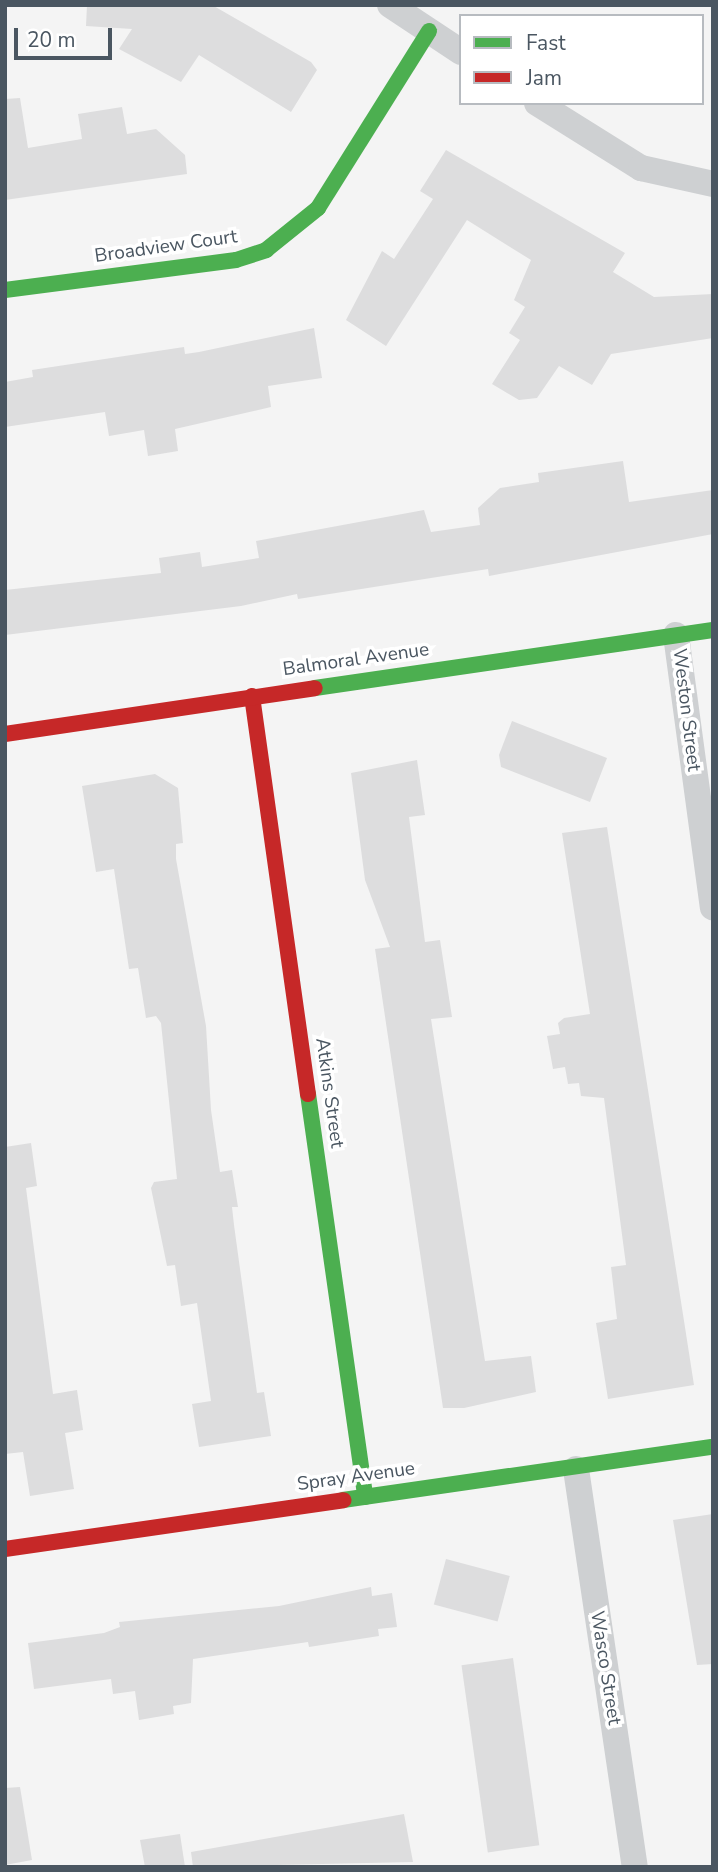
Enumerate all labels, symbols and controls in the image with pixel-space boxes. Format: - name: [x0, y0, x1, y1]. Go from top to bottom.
- scale bar: [18, 14, 116, 58]
- legend: [459, 14, 704, 105]
- text: 20 m: [27, 26, 76, 54]
- text: Fast: [526, 29, 566, 57]
- text: Jam: [526, 64, 562, 92]
- street label: Broadview Court: [93, 226, 239, 268]
- street label: Balmoral Avenue: [281, 638, 431, 682]
- street label: Weston Street: [667, 647, 705, 773]
- street label: Atkins Street: [310, 1037, 348, 1149]
- street label: Spray Avenue: [296, 1457, 416, 1497]
- street label: Wasco Street: [585, 1609, 625, 1727]

